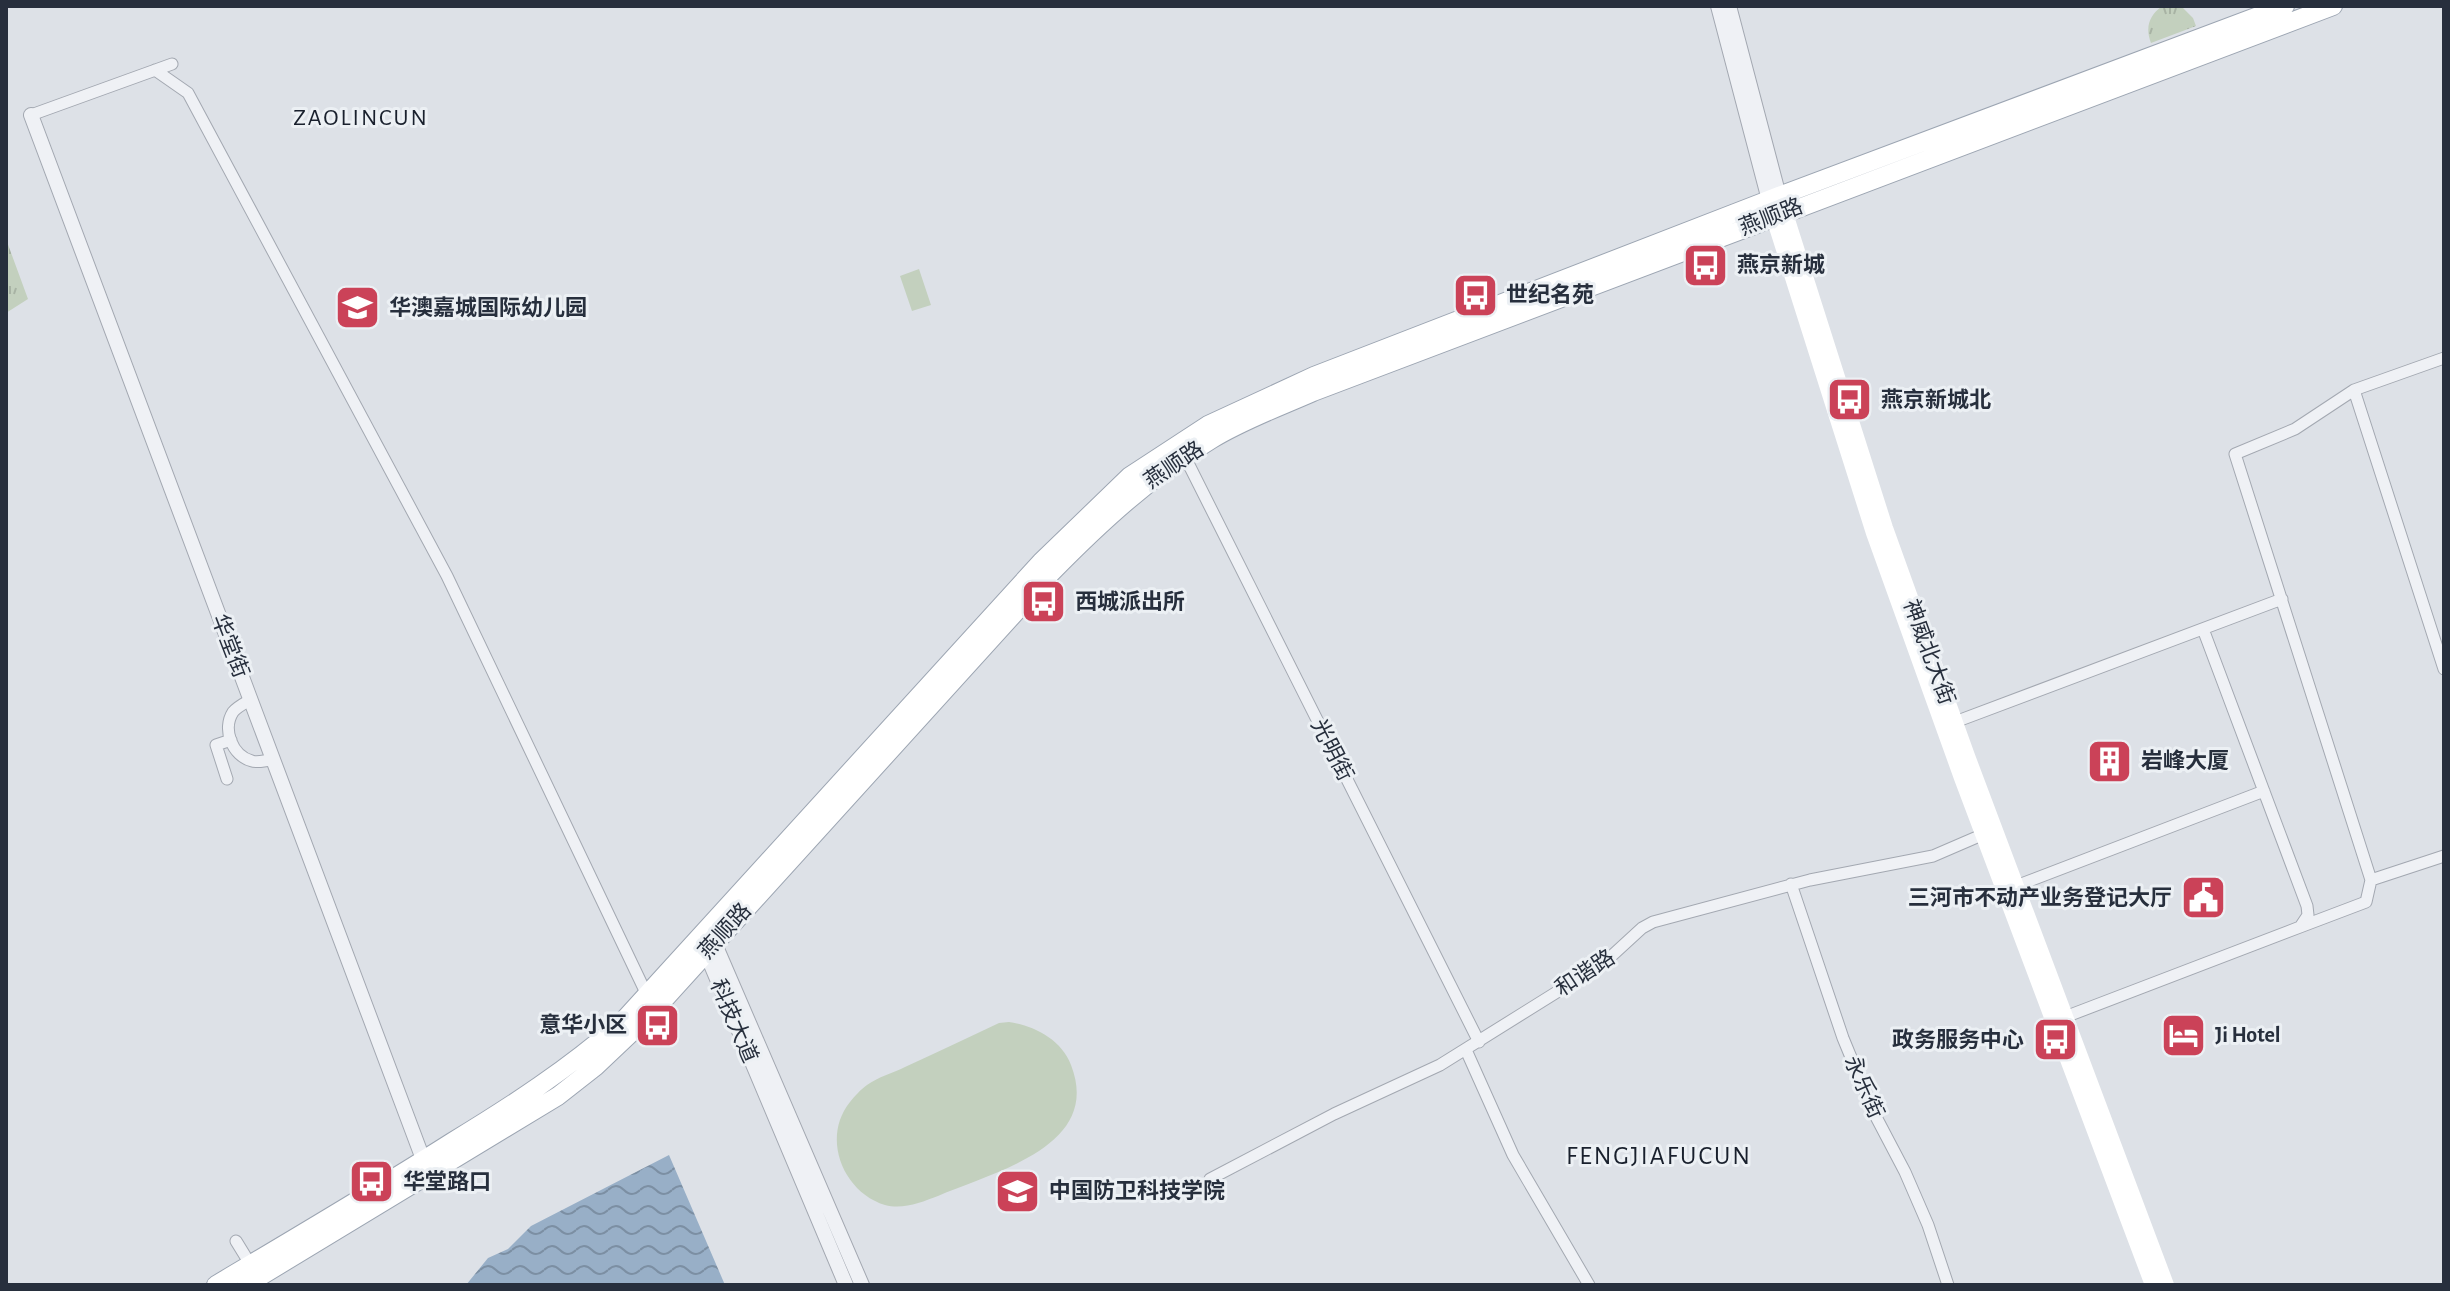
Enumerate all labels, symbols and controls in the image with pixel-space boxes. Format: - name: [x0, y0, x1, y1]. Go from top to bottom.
- district label: ZAOLINCUN: [293, 106, 429, 130]
- street label: 燕顺路: [1736, 194, 1806, 239]
- bus stop icon: 燕京新城: [1682, 241, 1730, 289]
- place label: 燕京新城: [1737, 253, 1825, 276]
- bus stop icon: 世纪名苑: [1451, 271, 1499, 319]
- place label: 世纪名苑: [1506, 283, 1594, 306]
- school or university icon: 华澳嘉城国际幼儿园: [334, 284, 382, 332]
- place label: 华澳嘉城国际幼儿园: [389, 296, 587, 319]
- bus stop icon: 燕京新城北: [1826, 376, 1874, 424]
- place label: 燕京新城北: [1881, 388, 1991, 411]
- street label: 燕顺路: [1140, 437, 1208, 493]
- bus stop icon: 西城派出所: [1020, 578, 1068, 626]
- place label: 西城派出所: [1075, 590, 1185, 613]
- street label: 神威北大街: [1900, 596, 1959, 707]
- street label: 华堂街: [208, 611, 253, 681]
- street label: 光明街: [1307, 715, 1358, 784]
- building icon: 岩峰大厦: [2086, 737, 2134, 785]
- place label: 岩峰大厦: [2141, 749, 2229, 772]
- public building icon: 三河市不动产业务登记大厅: [2179, 874, 2227, 922]
- place label: 三河市不动产业务登记大厅: [1908, 886, 2172, 909]
- street label: 燕顺路: [694, 898, 755, 963]
- street label: 和谐路: [1551, 945, 1619, 1000]
- street label: 科技大道: [707, 976, 762, 1066]
- bus stop icon: 意华小区: [634, 1001, 682, 1049]
- hotel icon: Ji Hotel: [2160, 1011, 2208, 1059]
- place label: 意华小区: [539, 1013, 627, 1036]
- bus stop icon: 政务服务中心: [2031, 1016, 2079, 1064]
- place label: Ji Hotel: [2215, 1024, 2281, 1046]
- place label: 政务服务中心: [1892, 1028, 2024, 1051]
- street label: 永乐街: [1841, 1052, 1888, 1122]
- district label: FENGJIAFUCUN: [1566, 1143, 1752, 1169]
- bus stop icon: 华堂路口: [348, 1158, 396, 1206]
- school or university icon: 中国防卫科技学院: [994, 1167, 1042, 1215]
- place label: 华堂路口: [403, 1170, 491, 1193]
- place label: 中国防卫科技学院: [1049, 1178, 1225, 1202]

